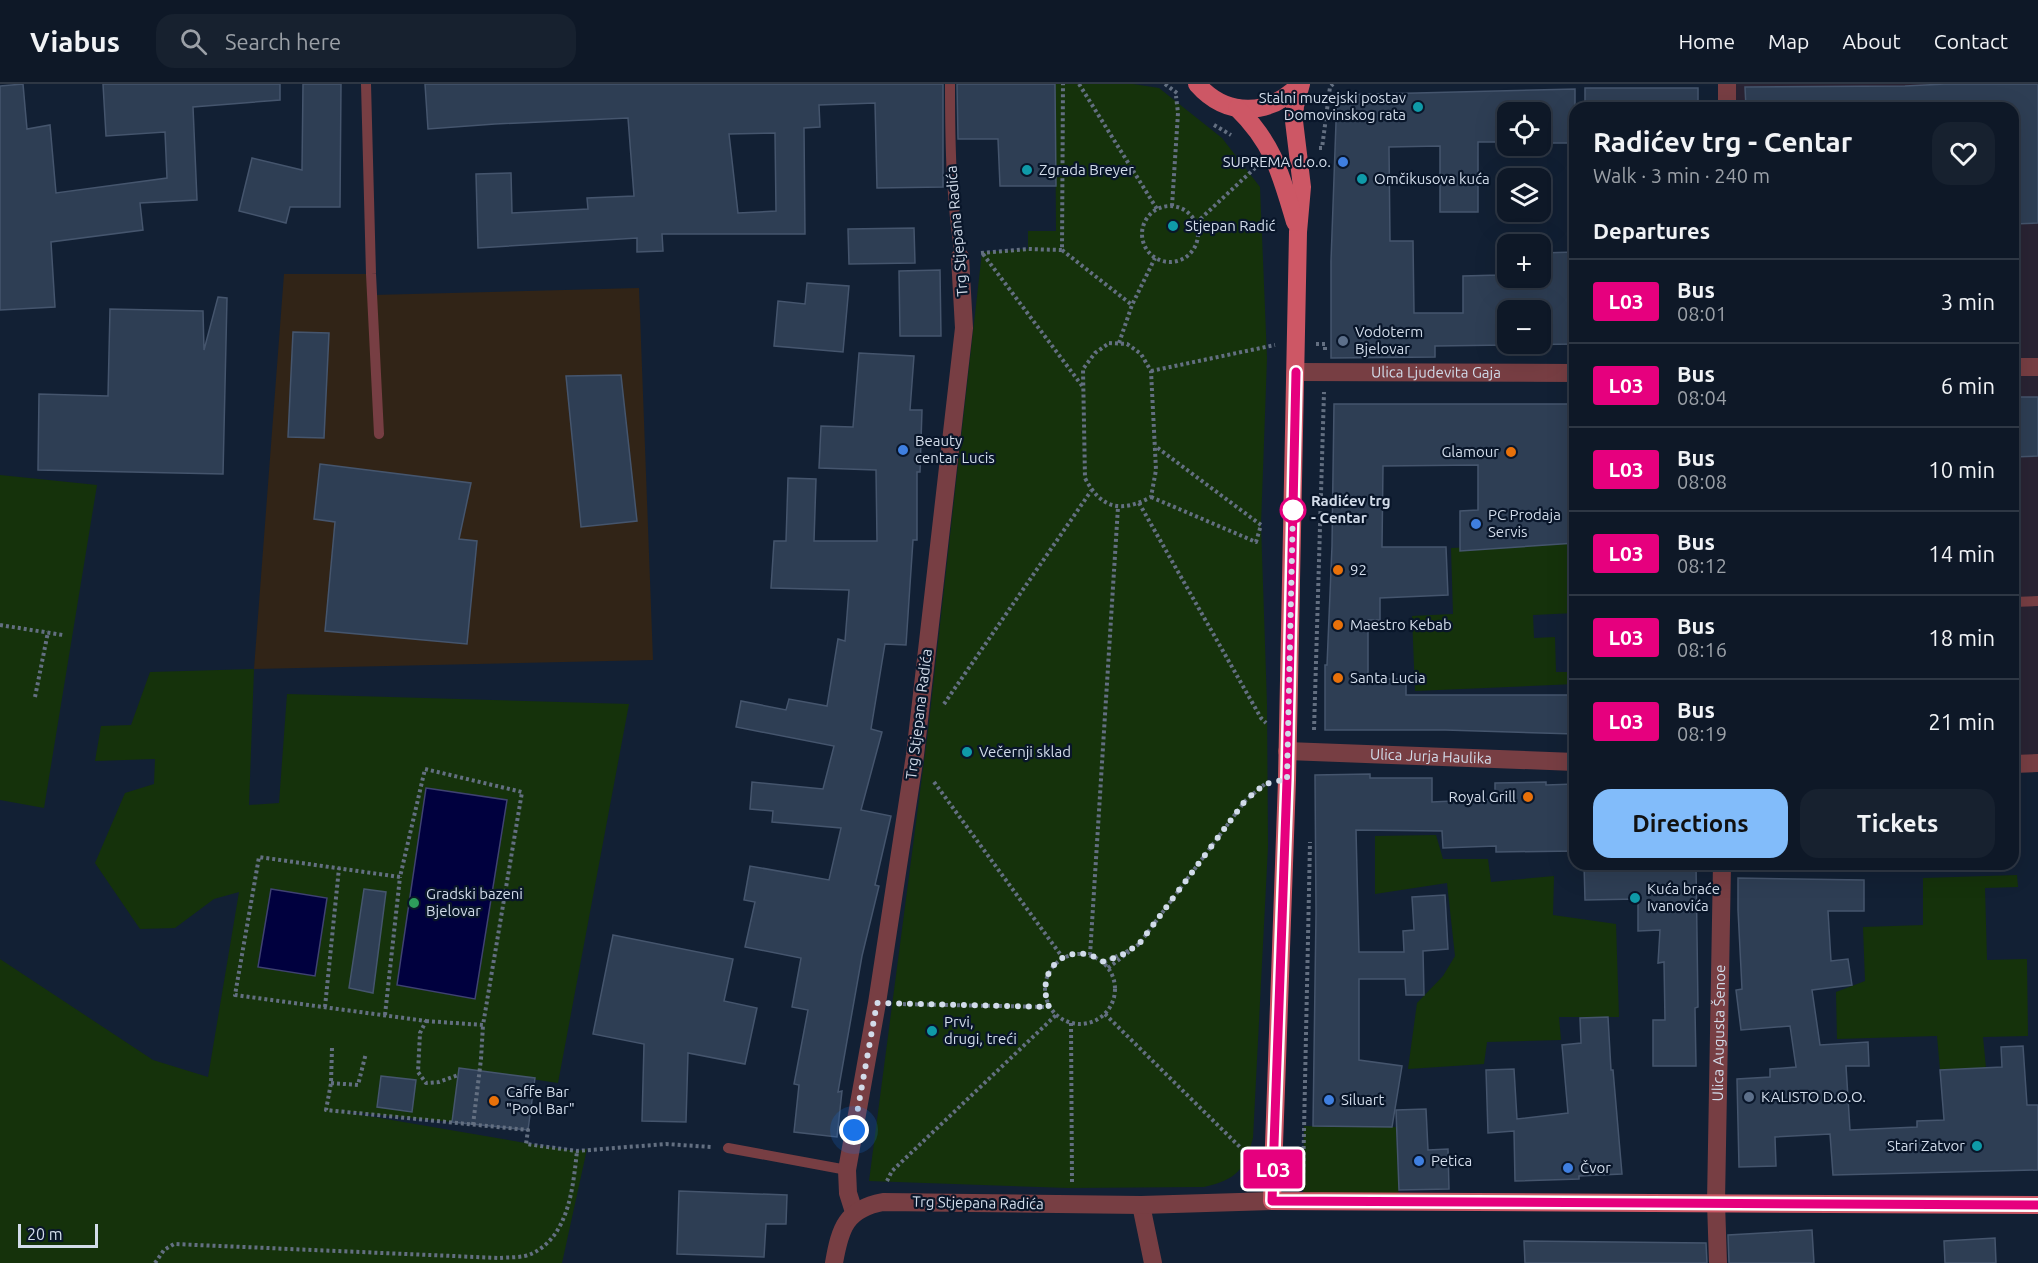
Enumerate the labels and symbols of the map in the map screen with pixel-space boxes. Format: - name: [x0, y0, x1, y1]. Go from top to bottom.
- place label: Stalni muzejski postav Domovinskog rata: [1259, 89, 1407, 123]
- marker: Stalni muzejski postav Domovinskog rata: [1411, 100, 1425, 114]
- place label: SUPREMA d.o.o.: [1223, 153, 1331, 170]
- marker: SUPREMA d.o.o.: [1336, 155, 1350, 169]
- place label: Zgrada Breyer: [1039, 161, 1134, 178]
- marker: Zgrada Breyer: [1020, 163, 1034, 177]
- street label: Trg Stjepana Radića: [942, 165, 971, 297]
- place label: Omčikusova kuća: [1374, 170, 1490, 187]
- marker: Omčikusova kuća: [1355, 172, 1369, 186]
- place label: Stjepan Radić: [1185, 217, 1276, 234]
- marker: Stjepan Radić: [1166, 219, 1180, 233]
- place label: Vodoterm Bjelovar: [1355, 323, 1423, 357]
- marker: Vodoterm Bjelovar: [1336, 334, 1350, 348]
- street label: Ulica Ljudevita Gaja: [1371, 363, 1501, 381]
- place label: Beauty centar Lucis: [915, 432, 995, 466]
- marker: Beauty centar Lucis: [896, 443, 910, 457]
- place label: Glamour: [1441, 443, 1499, 460]
- marker: Glamour: [1504, 445, 1518, 459]
- place label: Radićev trg - Centar: [1311, 492, 1391, 526]
- marker: Radićev trg - Centar: [1280, 497, 1306, 523]
- place label: PC Prodaja Servis: [1488, 506, 1561, 540]
- marker: PC Prodaja Servis: [1469, 517, 1483, 531]
- place label: 92: [1350, 561, 1367, 578]
- marker: 92: [1331, 563, 1345, 577]
- place label: Maestro Kebab: [1350, 616, 1452, 633]
- marker: Maestro Kebab: [1331, 618, 1345, 632]
- street label: Trg Stjepana Radića: [902, 648, 935, 780]
- place label: Santa Lucia: [1350, 669, 1426, 686]
- marker: Santa Lucia: [1331, 671, 1345, 685]
- place label: Večernji sklad: [979, 743, 1071, 760]
- marker: Večernji sklad: [960, 745, 974, 759]
- street label: Ulica Jurja Haulika: [1370, 745, 1492, 767]
- place label: Royal Grill: [1449, 788, 1516, 805]
- marker: Royal Grill: [1521, 790, 1535, 804]
- place label: Kuća braće Ivanovića: [1647, 880, 1720, 914]
- place label: Gradski bazeni Bjelovar: [426, 885, 523, 919]
- marker: Kuća braće Ivanovića: [1628, 891, 1642, 905]
- marker: Gradski bazeni Bjelovar: [407, 896, 421, 910]
- street label: Ulica Augusta Šenoe: [1709, 964, 1728, 1102]
- place label: Prvi, drugi, treći: [944, 1013, 1017, 1047]
- marker: Prvi, drugi, treći: [925, 1024, 939, 1038]
- place label: Caffe Bar "Pool Bar": [506, 1083, 575, 1117]
- place label: KALISTO D.O.O.: [1761, 1088, 1866, 1105]
- marker: KALISTO D.O.O.: [1742, 1090, 1756, 1104]
- place label: Siluart: [1341, 1091, 1384, 1108]
- marker: Siluart: [1322, 1093, 1336, 1107]
- marker: Caffe Bar "Pool Bar": [487, 1094, 501, 1108]
- your location: [839, 1115, 869, 1145]
- place label: Stari Zatvor: [1887, 1137, 1965, 1154]
- marker: Stari Zatvor: [1970, 1139, 1984, 1153]
- line badge: L03: [1238, 1150, 1308, 1188]
- place label: Petica: [1431, 1152, 1472, 1169]
- marker: Petica: [1412, 1154, 1426, 1168]
- place label: Čvor: [1580, 1159, 1611, 1176]
- marker: Čvor: [1561, 1161, 1575, 1175]
- street label: Trg Stjepana Radića: [912, 1193, 1044, 1212]
- scale bar: [18, 1221, 98, 1248]

